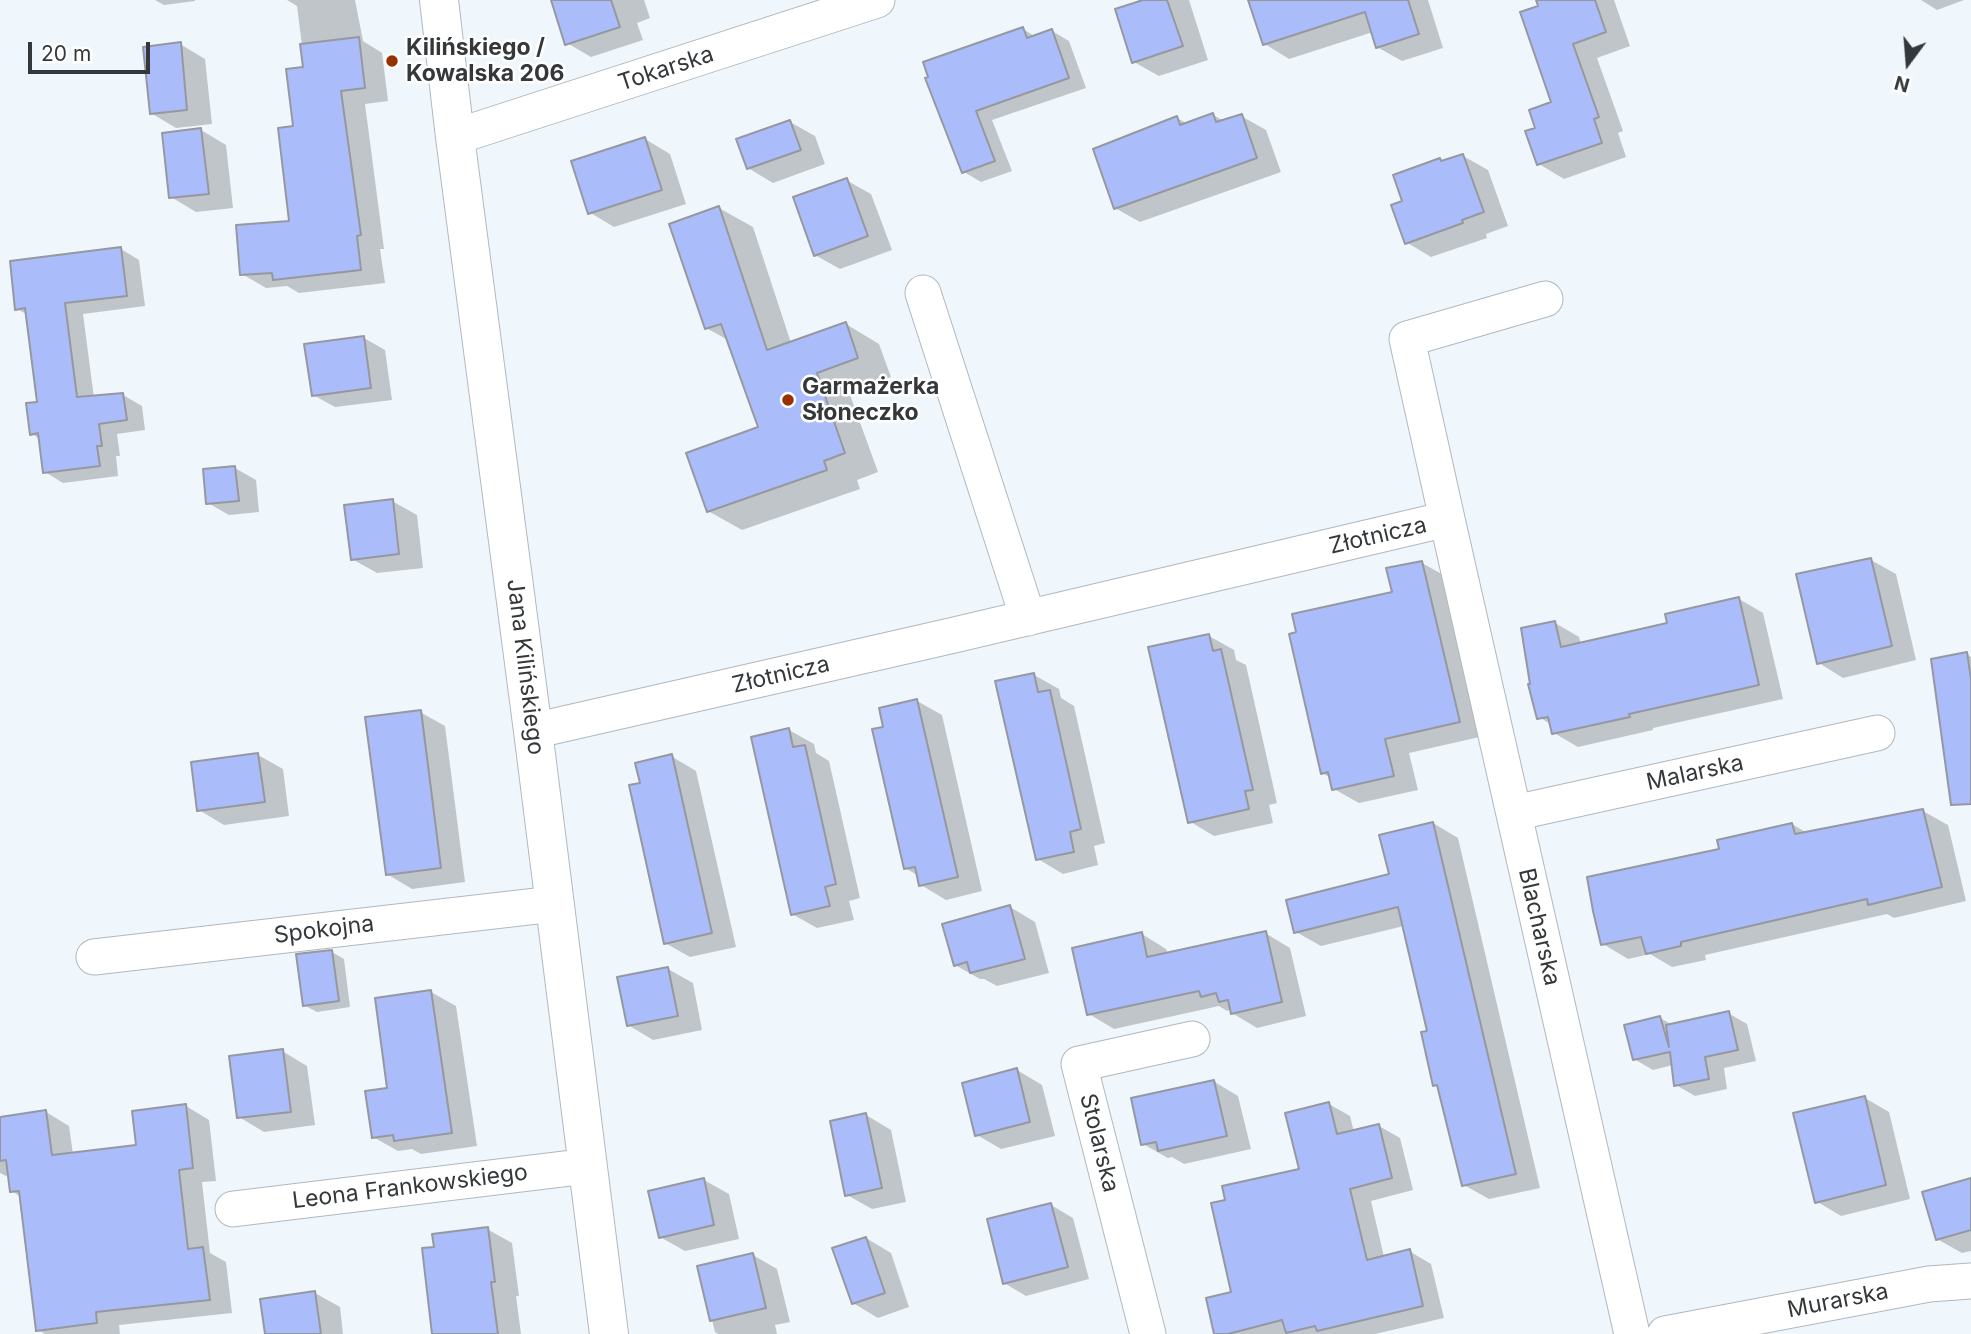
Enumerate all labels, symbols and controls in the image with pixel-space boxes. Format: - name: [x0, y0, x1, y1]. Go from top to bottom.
- scale bar: [32, 28, 154, 72]
- north arrow: [1873, 28, 1943, 98]
- place label: Kilińskiego / Kowalska 206: [406, 34, 564, 88]
- text: 20 m: [41, 41, 91, 66]
- street label: Tokarska: [615, 41, 717, 97]
- marker: Kilińskiego / Kowalska 206: [384, 53, 400, 69]
- text: N: [1892, 71, 1912, 97]
- place label: Garmażerka Słoneczko: [802, 373, 939, 427]
- marker: Garmażerka Słoneczko: [780, 392, 796, 408]
- street label: Złotnicza: [1327, 511, 1429, 561]
- street label: Jana Kilińskiego: [501, 578, 549, 756]
- street label: Złotnicza: [730, 650, 832, 700]
- street label: Malarska: [1644, 749, 1746, 797]
- street label: Blacharska: [1512, 866, 1566, 988]
- street label: Spokojna: [272, 910, 376, 950]
- street label: Stolarska: [1073, 1091, 1125, 1195]
- street label: Leona Frankowskiego: [291, 1159, 529, 1215]
- street label: Murarska: [1785, 1278, 1891, 1324]

